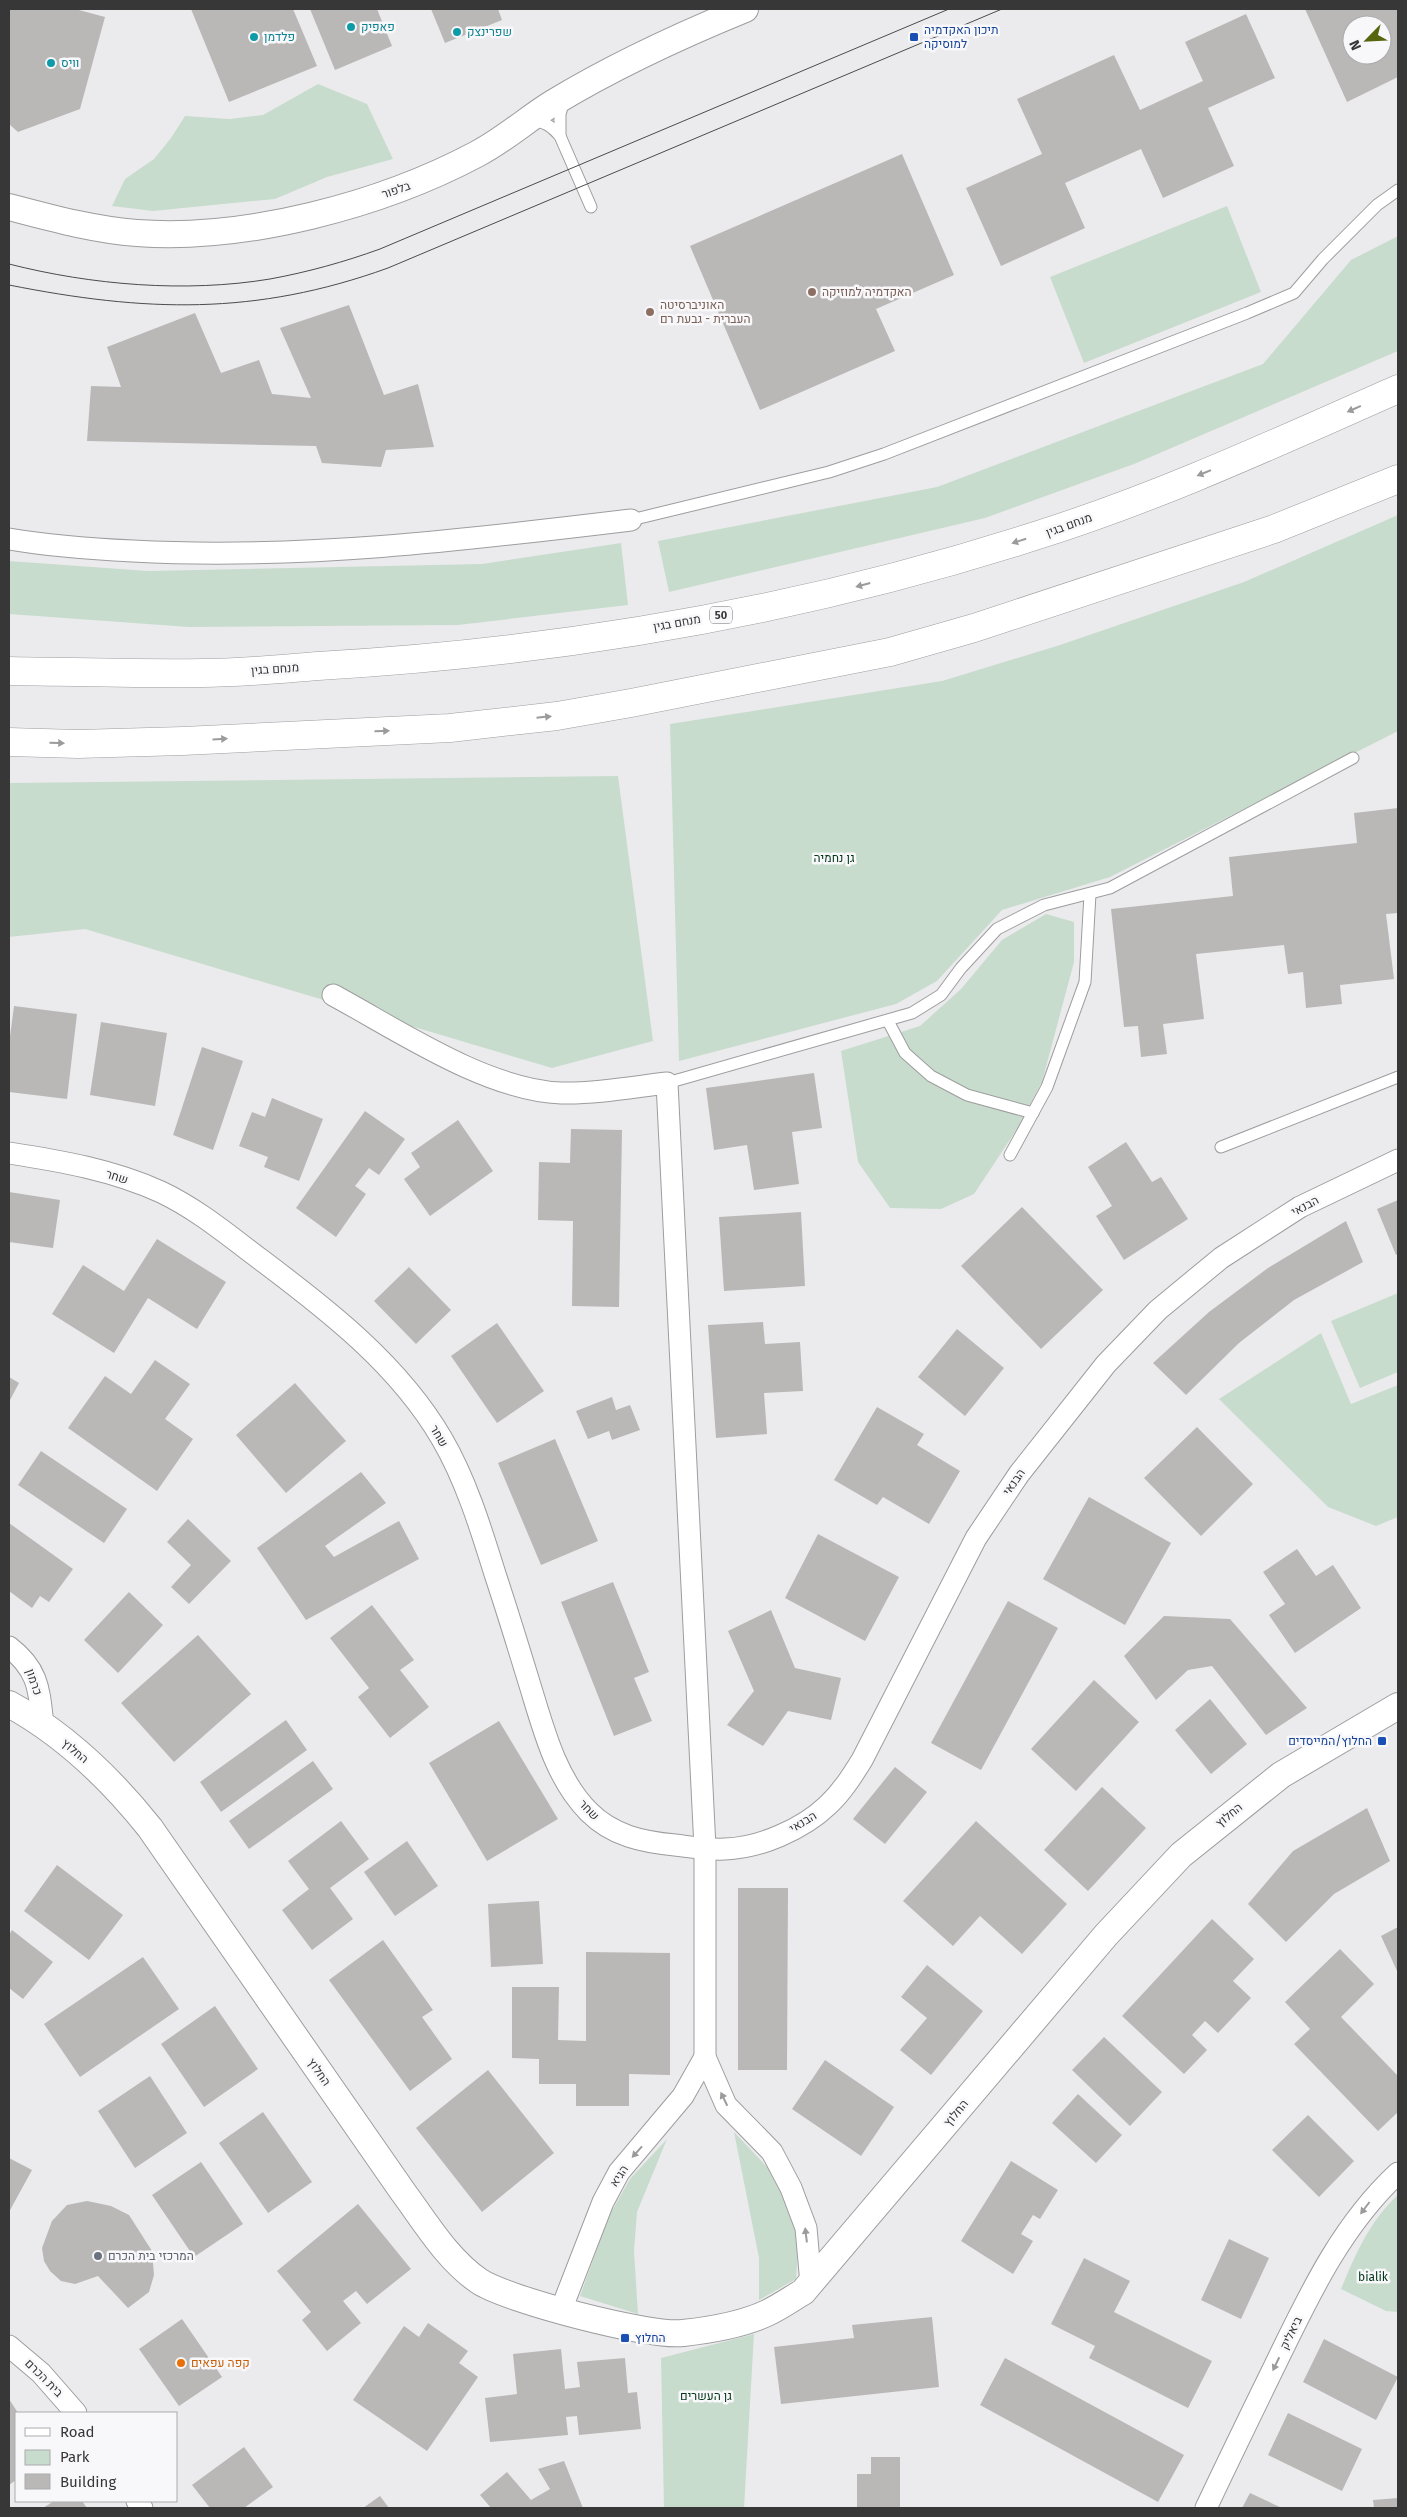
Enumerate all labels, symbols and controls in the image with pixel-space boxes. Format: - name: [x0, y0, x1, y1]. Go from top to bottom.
- north arrow: [1342, 15, 1392, 65]
- place label: פאפיק: [361, 20, 395, 34]
- marker: פאפיק: [345, 21, 357, 33]
- place label: תיכון האקדמיה למוסיקה: [924, 23, 999, 51]
- place label: שפרינצק: [467, 25, 512, 39]
- marker: שפרינצק: [451, 26, 463, 38]
- place label: פלדמן: [264, 30, 295, 44]
- marker: פלדמן: [248, 31, 260, 43]
- marker: תיכון האקדמיה למוסיקה: [908, 31, 920, 43]
- text: N: [1346, 37, 1365, 53]
- place label: וויס: [61, 56, 79, 70]
- marker: וויס: [45, 57, 57, 69]
- street label: בלפור: [380, 178, 413, 201]
- place label: האקדמיה למוזיקה: [822, 285, 912, 299]
- marker: האקדמיה למוזיקה: [806, 286, 818, 298]
- place label: האוניברסיטה העברית - גבעת רם: [660, 298, 751, 326]
- marker: האוניברסיטה העברית - גבעת רם: [644, 306, 656, 318]
- one-way arrow: [1347, 405, 1361, 413]
- one-way arrow: [1196, 469, 1211, 477]
- street label: מנחם בגין: [1044, 510, 1094, 540]
- one-way arrow: [1011, 538, 1026, 546]
- one-way arrow: [855, 581, 870, 589]
- road number: 50: [710, 606, 732, 624]
- street label: מנחם בגין: [652, 612, 702, 634]
- street label: מנחם בגין: [251, 660, 299, 678]
- one-way arrow: [536, 713, 552, 721]
- one-way arrow: [374, 726, 390, 734]
- one-way arrow: [212, 735, 228, 743]
- one-way arrow: [50, 740, 66, 748]
- park label: גן נחמיה: [813, 851, 855, 865]
- street label: שחר: [104, 1167, 130, 1187]
- street label: הבנאי: [1289, 1193, 1321, 1219]
- street label: שחר: [427, 1423, 451, 1449]
- street label: הבנאי: [1000, 1466, 1028, 1498]
- street label: כרמון: [23, 1667, 45, 1697]
- place label: החלוץ/המייסדים: [1288, 1734, 1372, 1748]
- marker: החלוץ/המייסדים: [1376, 1735, 1388, 1747]
- street label: החלוץ: [59, 1736, 91, 1766]
- street label: שחר: [576, 1797, 602, 1823]
- street label: החלוץ: [1213, 1800, 1245, 1830]
- street label: הבנאי: [787, 1809, 819, 1835]
- street label: החלוץ: [305, 2056, 333, 2088]
- one-way arrow: [720, 2092, 728, 2106]
- street label: החלוץ: [941, 2097, 971, 2129]
- one-way arrow: [631, 2145, 643, 2157]
- street label: הגיא: [607, 2163, 631, 2189]
- one-way arrow: [1360, 2201, 1370, 2215]
- one-way arrow: [802, 2227, 810, 2243]
- place label: המרכזי בית הכרם: [108, 2249, 194, 2263]
- marker: המרכזי בית הכרם: [92, 2250, 104, 2262]
- park label: bialik: [1358, 2270, 1389, 2284]
- street label: ביאליק: [1277, 2314, 1305, 2352]
- place label: החלוץ: [635, 2331, 665, 2345]
- marker: החלוץ: [619, 2332, 631, 2344]
- street label: בית הכרם: [22, 2356, 66, 2400]
- place label: קפה עפאים: [191, 2356, 250, 2370]
- marker: קפה עפאים: [175, 2357, 187, 2369]
- one-way arrow: [1272, 2357, 1280, 2371]
- park label: גן העשרים: [680, 2389, 732, 2403]
- legend: [15, 2412, 178, 2502]
- text: Road: [60, 2423, 95, 2441]
- text: Park: [60, 2448, 90, 2466]
- text: Building: [60, 2473, 116, 2491]

